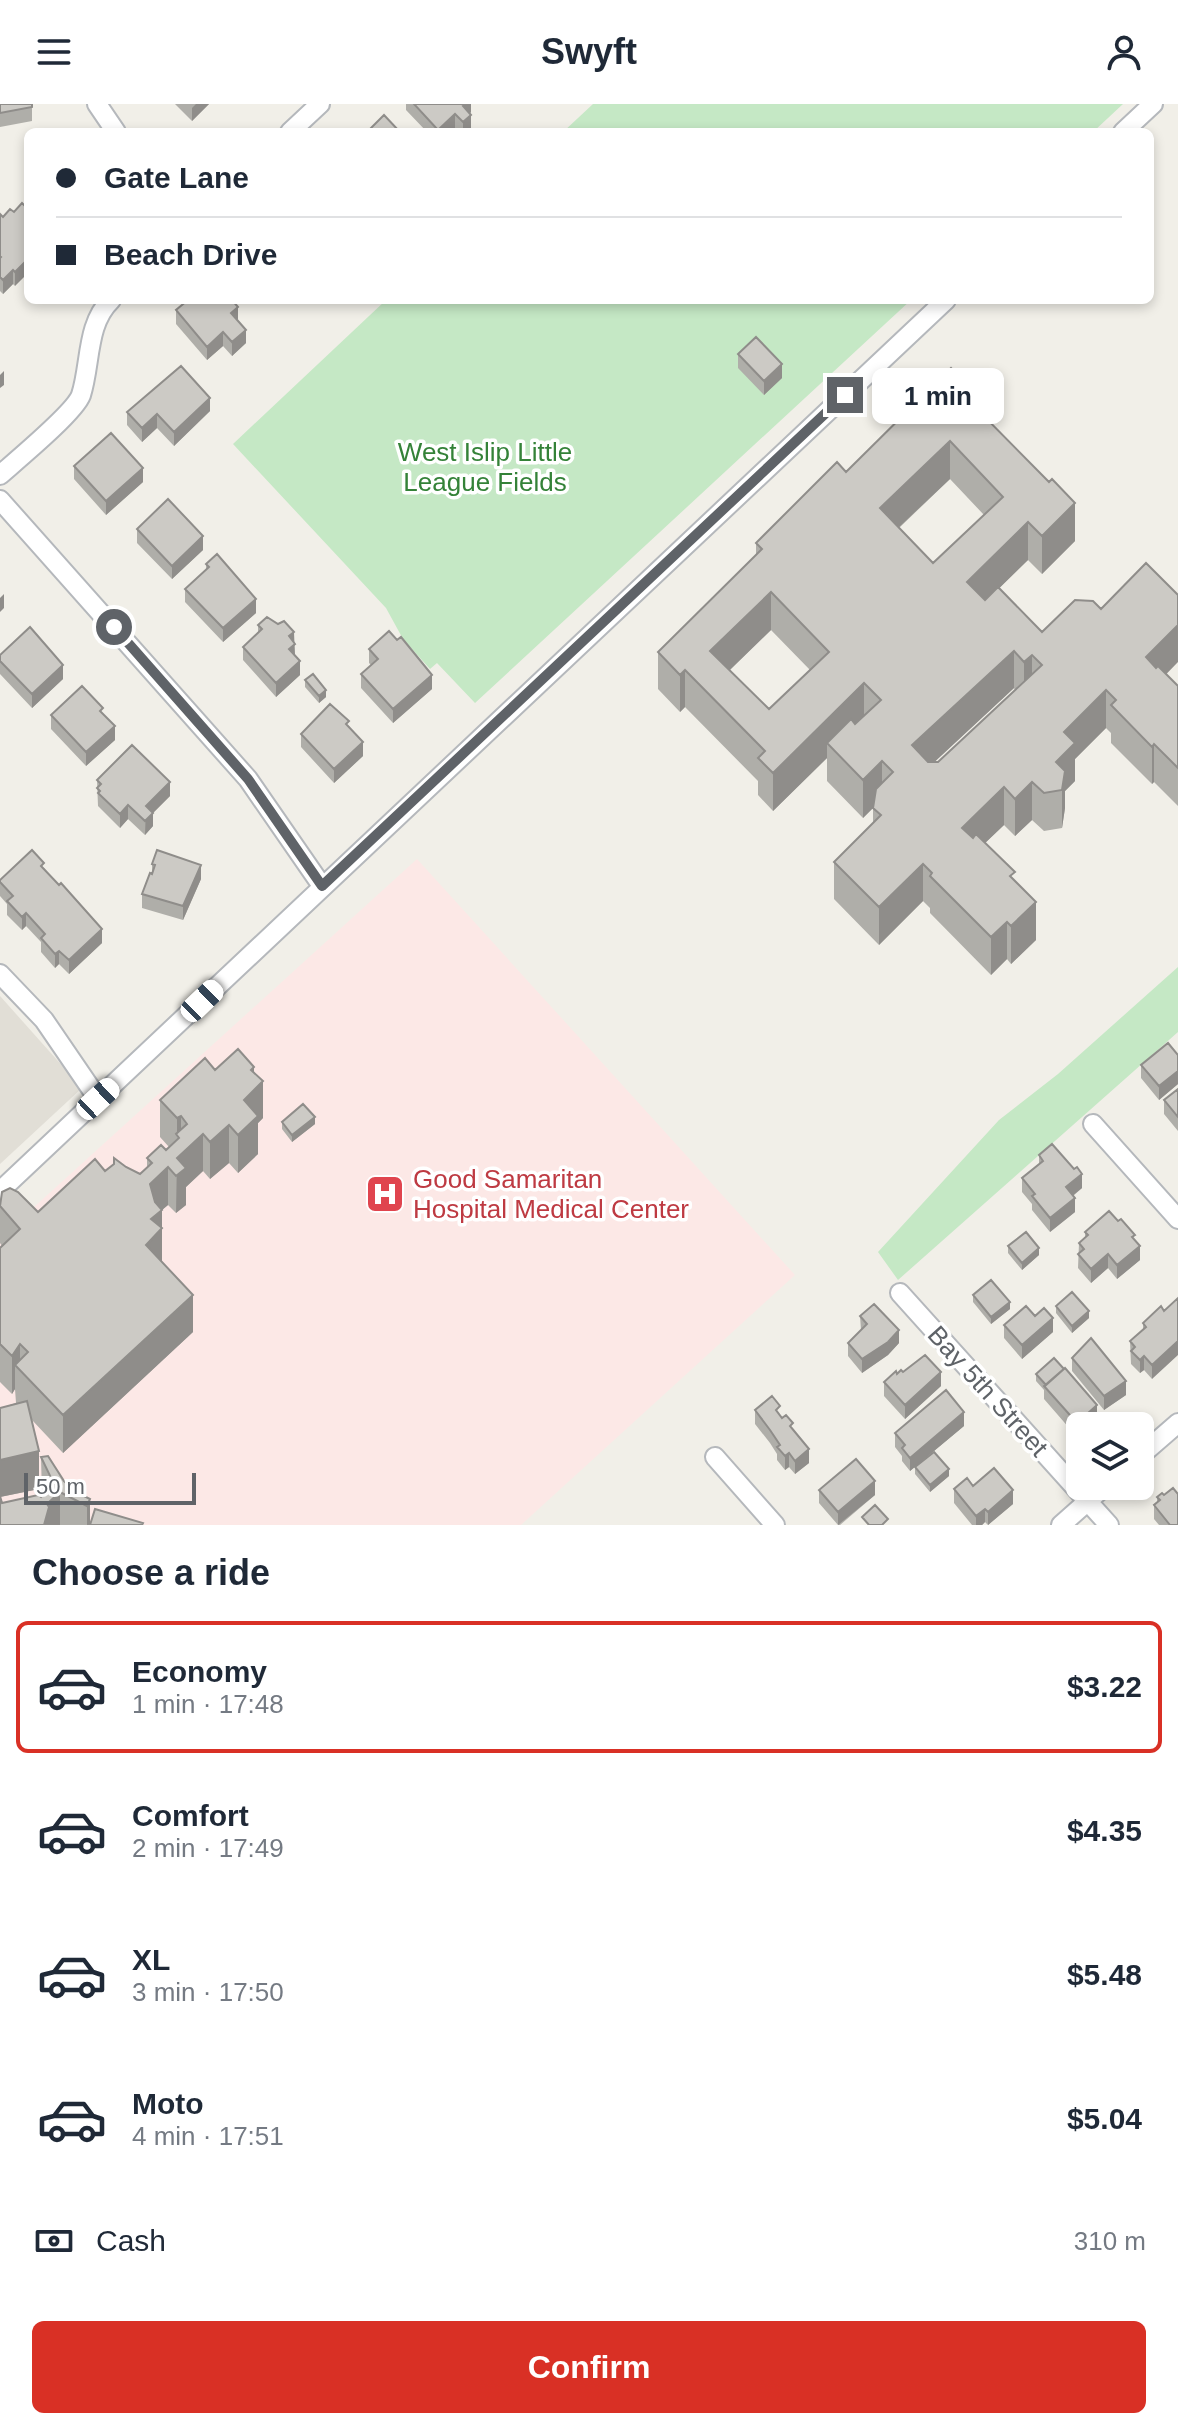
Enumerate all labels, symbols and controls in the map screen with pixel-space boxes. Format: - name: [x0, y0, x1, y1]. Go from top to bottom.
- icon: menu: [32, 30, 76, 74]
- icon: person: [1102, 30, 1146, 74]
- text: Swyft: [541, 31, 637, 72]
- text: Gate Lane: [104, 161, 249, 194]
- text: Beach Drive: [104, 238, 277, 271]
- callout: 1 min: [873, 367, 1005, 423]
- route end: [827, 377, 863, 413]
- text: 1 min: [904, 381, 972, 411]
- park label: West Islip Little League Fields: [398, 437, 572, 497]
- route start: [96, 609, 132, 645]
- car: [176, 976, 228, 1026]
- car: [72, 1074, 124, 1124]
- place label: Good Samaritan Hospital Medical Center: [413, 1164, 689, 1224]
- hospital icon: Good Samaritan Hospital Medical Center: [364, 1173, 406, 1215]
- street label: Bay 5th Street: [922, 1320, 1055, 1463]
- map controls: [1066, 1412, 1154, 1500]
- button: layers: [1066, 1412, 1154, 1500]
- scale bar: [24, 1469, 196, 1505]
- text: 50 m: [36, 1474, 85, 1499]
- text: Choose a ride: [32, 1552, 270, 1593]
- icon: car: [36, 1651, 108, 1723]
- text: Economy: [132, 1655, 267, 1688]
- text: $3.22: [1067, 1670, 1142, 1703]
- text: 1 min · 17:48: [132, 1689, 284, 1719]
- icon: car: [36, 1795, 108, 1867]
- text: Comfort: [132, 1799, 249, 1832]
- text: $4.35: [1067, 1814, 1142, 1847]
- text: 2 min · 17:49: [132, 1833, 284, 1863]
- icon: car: [36, 1939, 108, 2011]
- text: XL: [132, 1943, 170, 1976]
- text: $5.48: [1067, 1958, 1142, 1991]
- text: 3 min · 17:50: [132, 1977, 284, 2007]
- icon: car: [36, 2083, 108, 2155]
- text: Moto: [132, 2087, 204, 2120]
- text: $5.04: [1067, 2102, 1142, 2135]
- text: 4 min · 17:51: [132, 2121, 284, 2151]
- icon: cash: [32, 2219, 76, 2263]
- text: Cash: [96, 2224, 166, 2257]
- text: 310 m: [1074, 2226, 1146, 2256]
- button: Confirm: [32, 2321, 1146, 2413]

